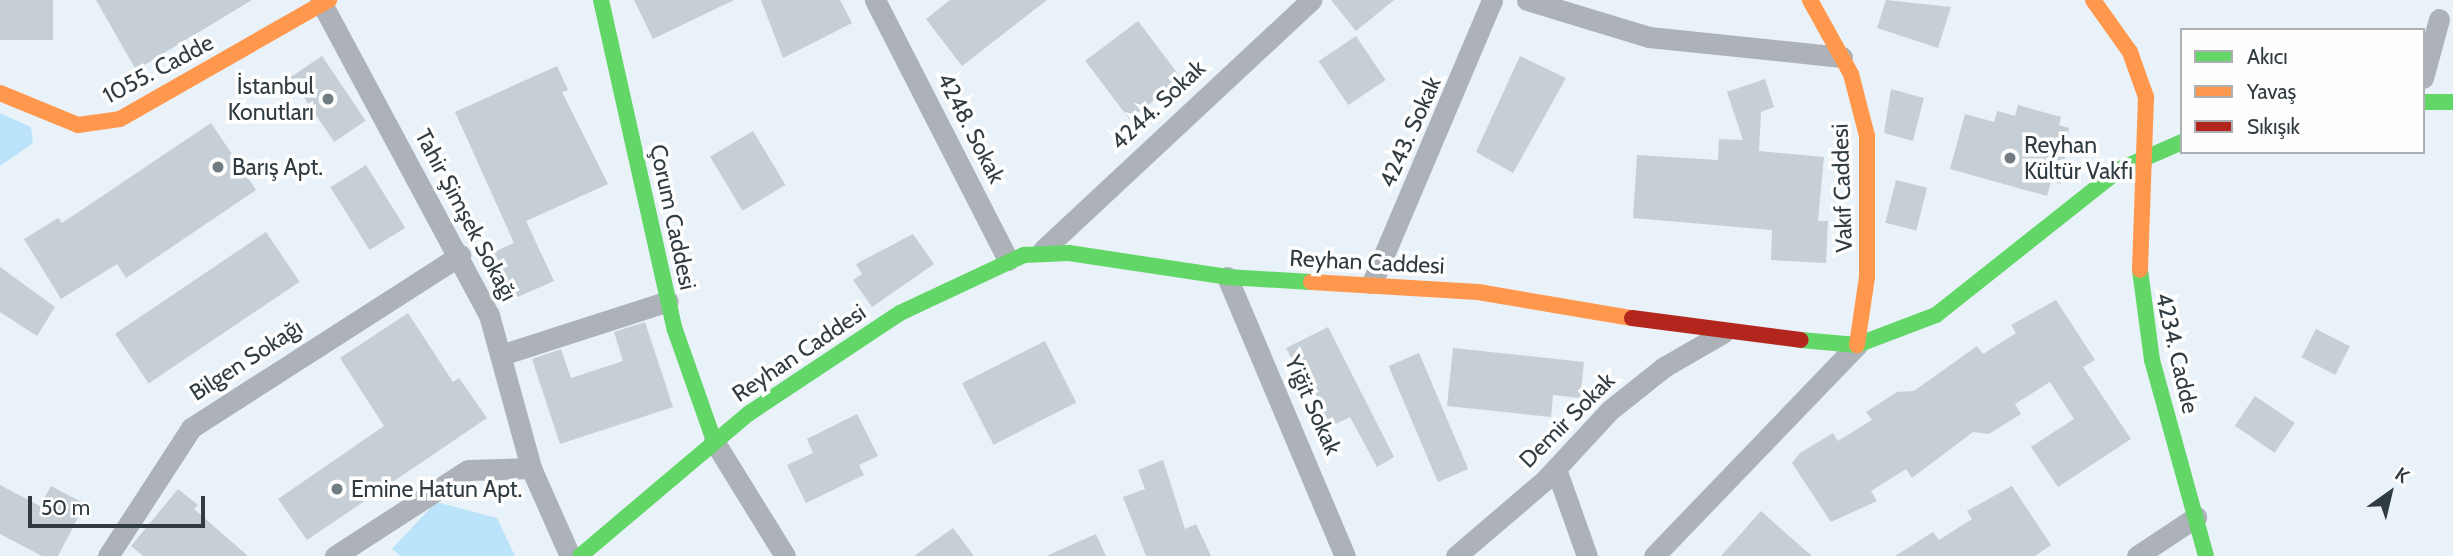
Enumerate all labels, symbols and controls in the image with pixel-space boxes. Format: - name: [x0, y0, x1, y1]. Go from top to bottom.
- street label: 1055. Cadde: [98, 28, 218, 110]
- legend: [2180, 28, 2425, 154]
- text: Akıcı: [2247, 44, 2288, 69]
- street label: 4244. Sokak: [1105, 54, 1211, 156]
- street label: 4248. Sokak: [931, 68, 1011, 188]
- place label: İstanbul Konutları: [228, 72, 314, 126]
- street label: 4243. Sokak: [1373, 72, 1447, 192]
- text: Yavaş: [2247, 79, 2296, 104]
- marker: İstanbul Konutları: [320, 91, 336, 107]
- text: Sıkışık: [2247, 114, 2300, 139]
- street label: Vakıf Caddesi: [1826, 123, 1858, 253]
- street label: Tahir Şimşek Sokağı: [409, 124, 523, 306]
- place label: Reyhan Kültür Vakfı: [2024, 131, 2133, 185]
- street label: Çorum Caddesi: [644, 142, 702, 292]
- marker: Reyhan Kültür Vakfı: [2002, 150, 2018, 166]
- place label: Barış Apt.: [232, 153, 323, 181]
- marker: Barış Apt.: [210, 159, 226, 175]
- street label: Reyhan Caddesi: [1289, 244, 1445, 280]
- street label: 4234. Cadde: [2150, 290, 2204, 416]
- street label: Reyhan Caddesi: [727, 298, 871, 408]
- street label: Bilgen Sokağı: [184, 313, 308, 407]
- street label: Yiğit Sokak: [1279, 351, 1347, 459]
- street label: Demir Sokak: [1514, 367, 1620, 473]
- north arrow: [2355, 458, 2425, 528]
- text: K: [2391, 462, 2413, 488]
- place label: Emine Hatun Apt.: [351, 475, 522, 503]
- marker: Emine Hatun Apt.: [329, 481, 345, 497]
- scale bar: [32, 482, 208, 526]
- text: 50 m: [41, 495, 90, 520]

